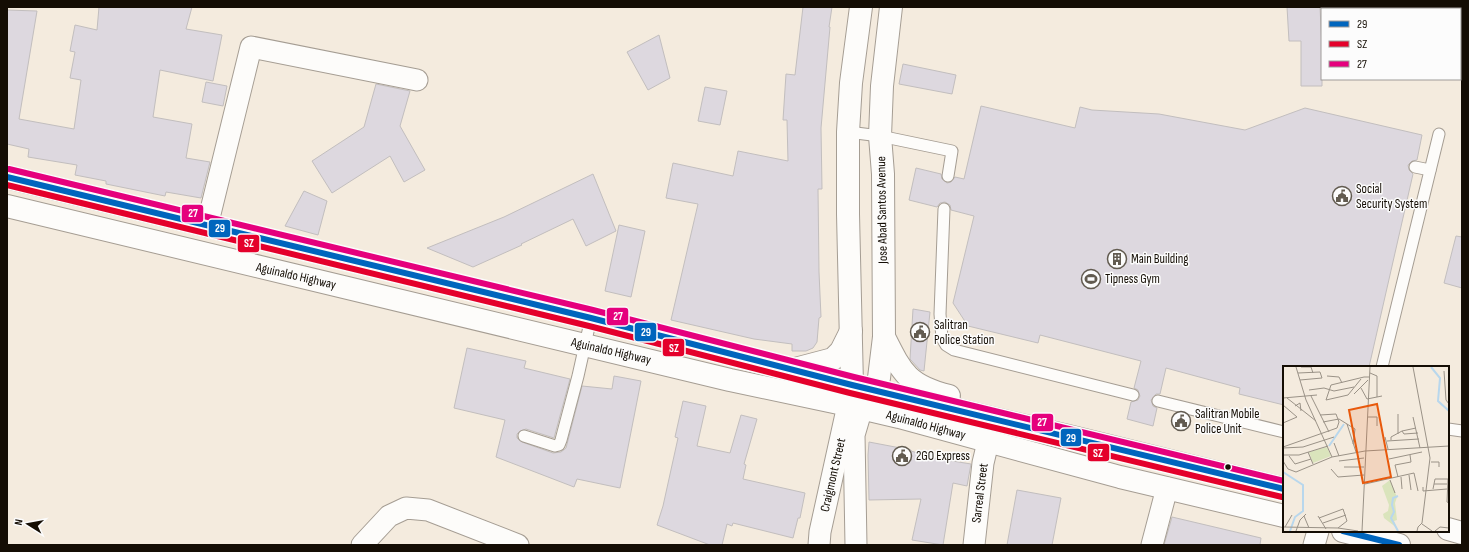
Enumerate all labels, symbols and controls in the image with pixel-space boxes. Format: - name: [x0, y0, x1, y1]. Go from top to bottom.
- legend: [1321, 8, 1461, 80]
- text: 29: [1357, 17, 1367, 32]
- text: SZ: [1357, 37, 1367, 52]
- text: 27: [1357, 57, 1367, 72]
- street label: Jose Abad Santos Avenue: [873, 156, 891, 265]
- place label: Social Security System: [1356, 181, 1427, 212]
- public building icon: Social Security System: [1331, 185, 1353, 207]
- line badge: 27: [181, 204, 204, 223]
- text: 27: [188, 207, 198, 220]
- line badge: 29: [208, 219, 231, 238]
- text: 29: [215, 222, 225, 235]
- line badge: SZ: [237, 234, 260, 253]
- text: SZ: [244, 237, 254, 250]
- building icon: Main Building: [1106, 248, 1128, 270]
- place label: Main Building: [1131, 251, 1188, 267]
- street label: Aguinaldo Highway: [254, 259, 337, 293]
- sports icon: Tipness Gym: [1080, 268, 1102, 290]
- place label: Tipness Gym: [1105, 271, 1160, 287]
- line badge: 27: [606, 307, 629, 326]
- text: 27: [613, 310, 623, 323]
- place label: Salitran Police Station: [934, 317, 994, 348]
- public building icon: Salitran Police Station: [909, 321, 931, 343]
- line badge: 29: [634, 322, 657, 342]
- text: 29: [641, 326, 651, 339]
- street label: Aguinaldo Highway: [569, 334, 652, 368]
- line badge: SZ: [662, 338, 685, 357]
- text: SZ: [669, 342, 679, 355]
- inset map: [1283, 366, 1449, 532]
- street label: Aguinaldo Highway: [884, 406, 967, 443]
- place label: Salitran Mobile Police Unit: [1195, 406, 1259, 437]
- public building icon: Salitran Mobile Police Unit: [1170, 410, 1192, 432]
- line badge: 27: [1031, 413, 1054, 432]
- text: 27: [1037, 416, 1047, 429]
- line badge: 29: [1060, 428, 1082, 447]
- text: 29: [1066, 432, 1076, 445]
- street label: Craigmont Street: [817, 437, 849, 513]
- line badge: SZ: [1087, 443, 1110, 462]
- public building icon: 2GO Express: [891, 445, 913, 467]
- text: SZ: [1093, 447, 1103, 460]
- place label: 2GO Express: [916, 448, 970, 464]
- street label: Sarreal Street: [968, 462, 992, 524]
- unlabelled marker: [1223, 462, 1233, 472]
- north arrow: [8, 504, 48, 544]
- text: N: [12, 518, 26, 526]

